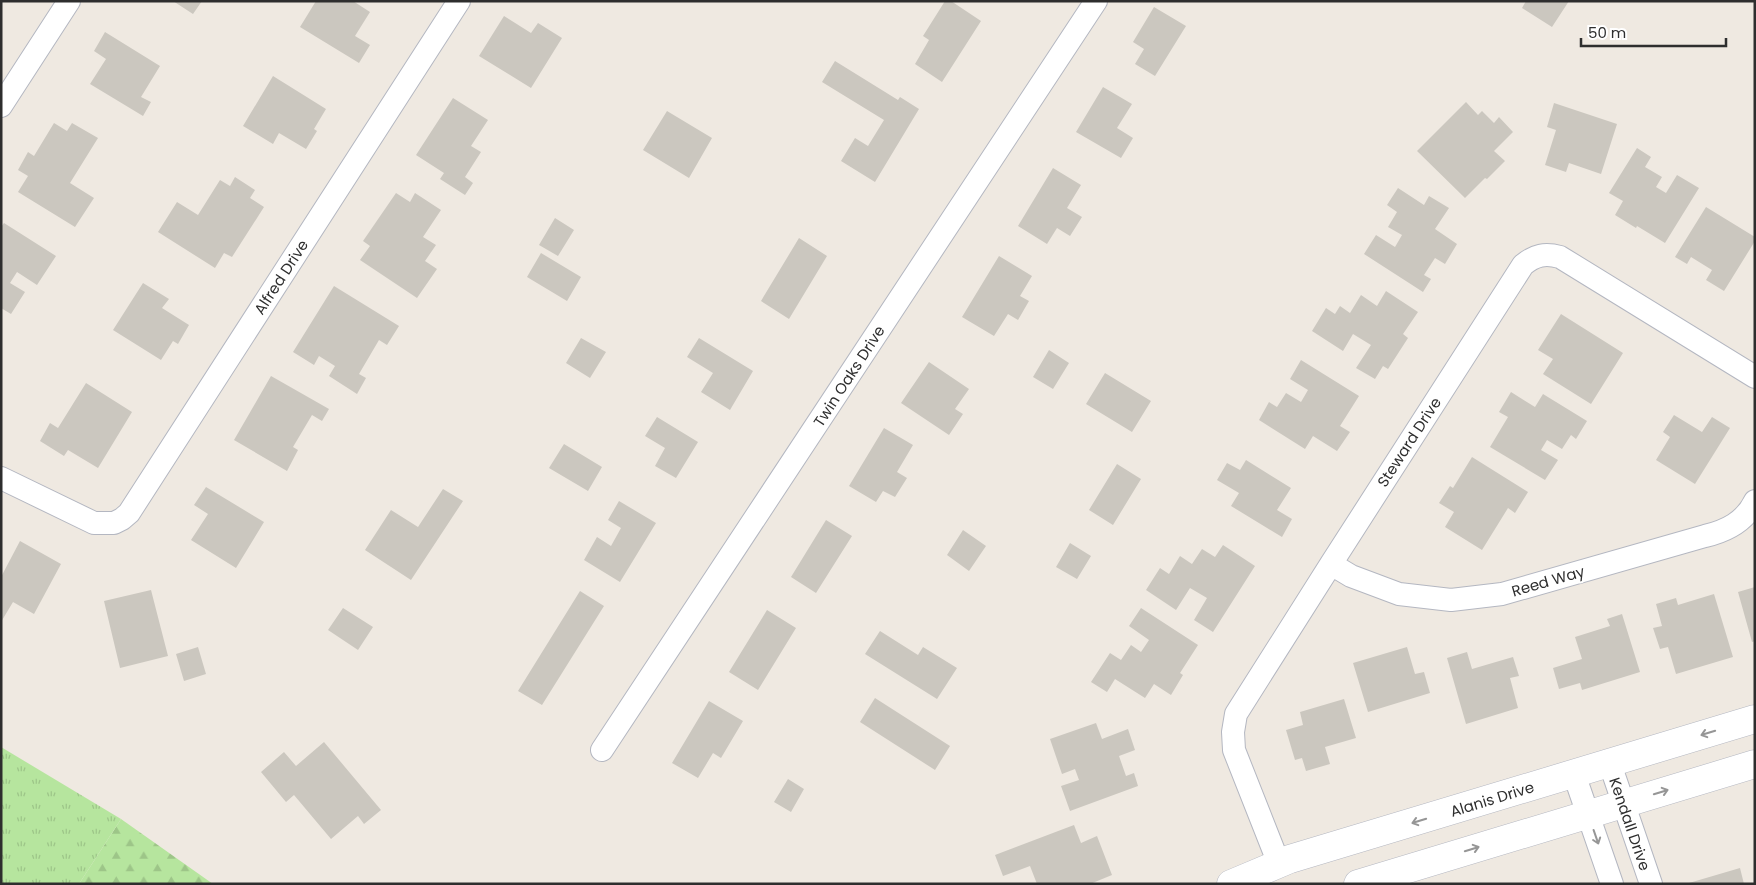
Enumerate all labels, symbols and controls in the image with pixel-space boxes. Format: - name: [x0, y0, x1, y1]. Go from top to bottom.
- scale bar: [1581, 15, 1726, 47]
- text: 50 m: [1588, 22, 1626, 43]
- street label: Alfred Drive: [249, 235, 313, 319]
- street label: Twin Oaks Drive: [808, 321, 890, 431]
- street label: Steward Drive: [1372, 393, 1446, 491]
- street label: Reed Way: [1509, 560, 1588, 601]
- one-way arrow: [1701, 729, 1717, 739]
- street label: Kendall Drive: [1604, 775, 1656, 873]
- street label: Alanis Drive: [1447, 776, 1537, 822]
- one-way arrow: [1653, 786, 1669, 796]
- one-way arrow: [1411, 816, 1427, 826]
- one-way arrow: [1592, 829, 1601, 844]
- one-way arrow: [1464, 843, 1480, 853]

